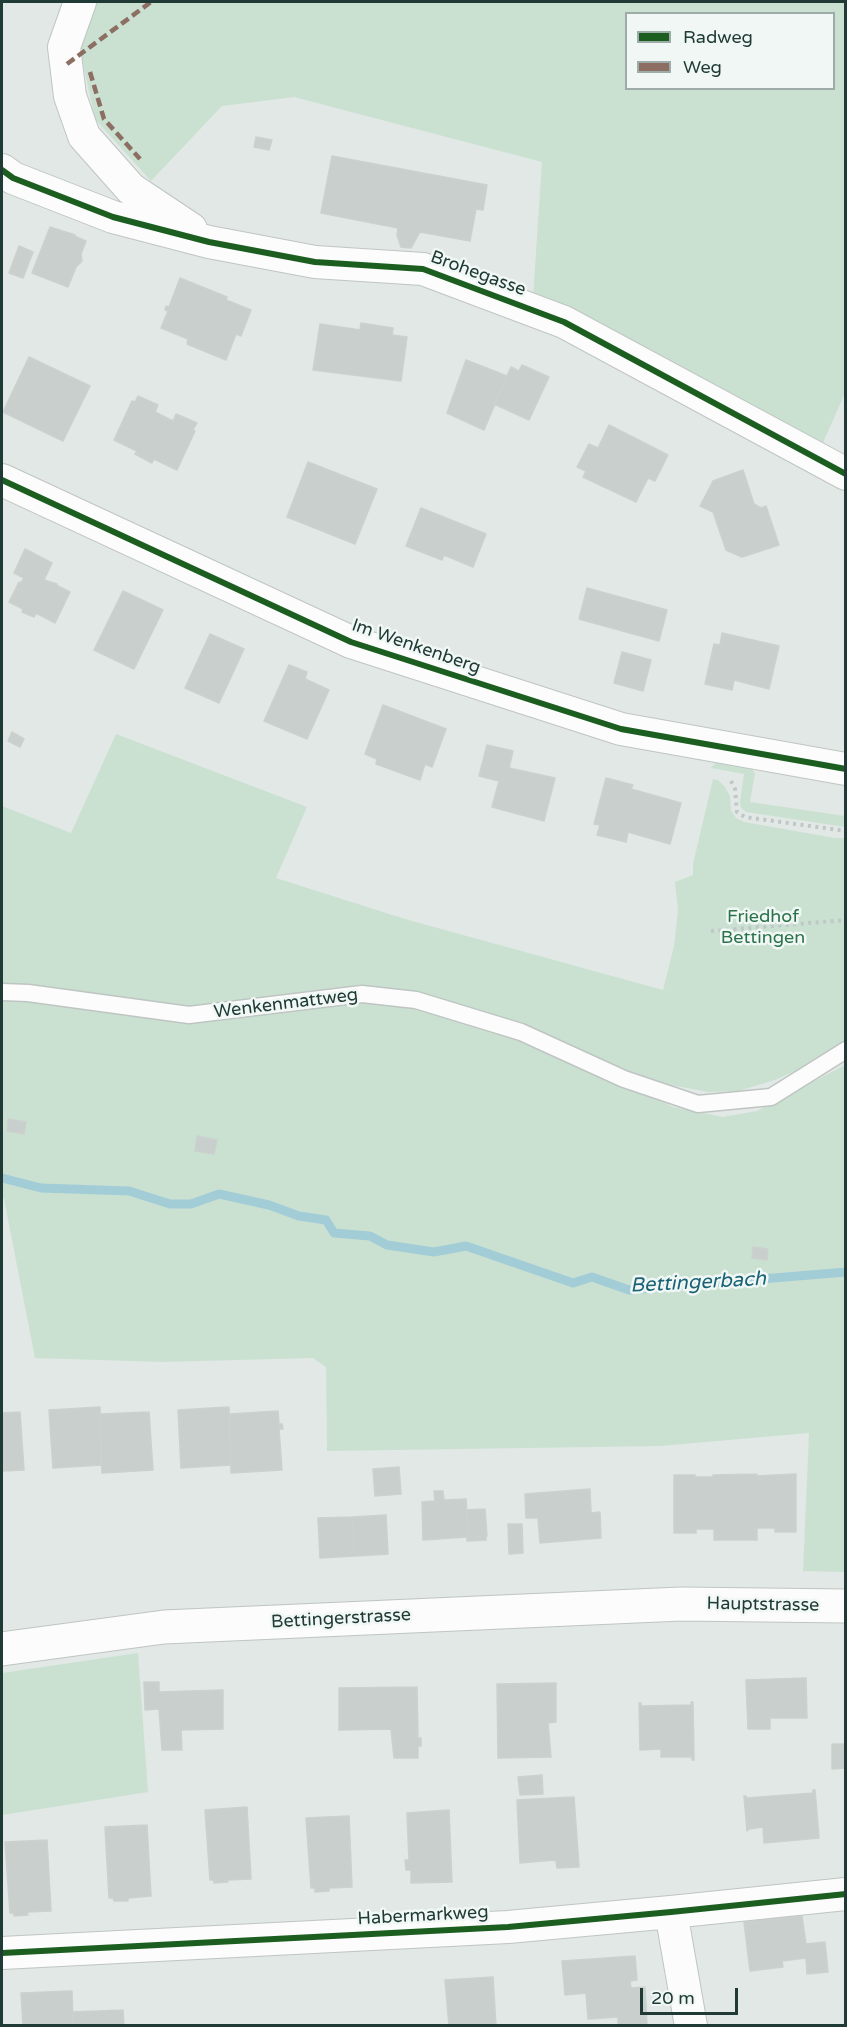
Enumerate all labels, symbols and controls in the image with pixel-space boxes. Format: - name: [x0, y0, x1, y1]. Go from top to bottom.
- legend: [625, 12, 835, 90]
- text: Radweg: [683, 26, 753, 48]
- text: Weg: [683, 56, 722, 78]
- street label: Brohegasse: [427, 247, 529, 301]
- street label: Im Wenkenberg: [349, 615, 483, 679]
- park label: Friedhof Bettingen: [721, 906, 805, 948]
- street label: Wenkenmattweg: [213, 984, 359, 1024]
- water label: Bettingerbach: [630, 1267, 766, 1299]
- street label: Hauptstrasse: [706, 1593, 820, 1617]
- street label: Bettingerstrasse: [270, 1605, 412, 1633]
- street label: Habermarkweg: [357, 1902, 489, 1930]
- scale bar: [643, 1976, 740, 2014]
- text: 20 m: [651, 1987, 695, 2009]

